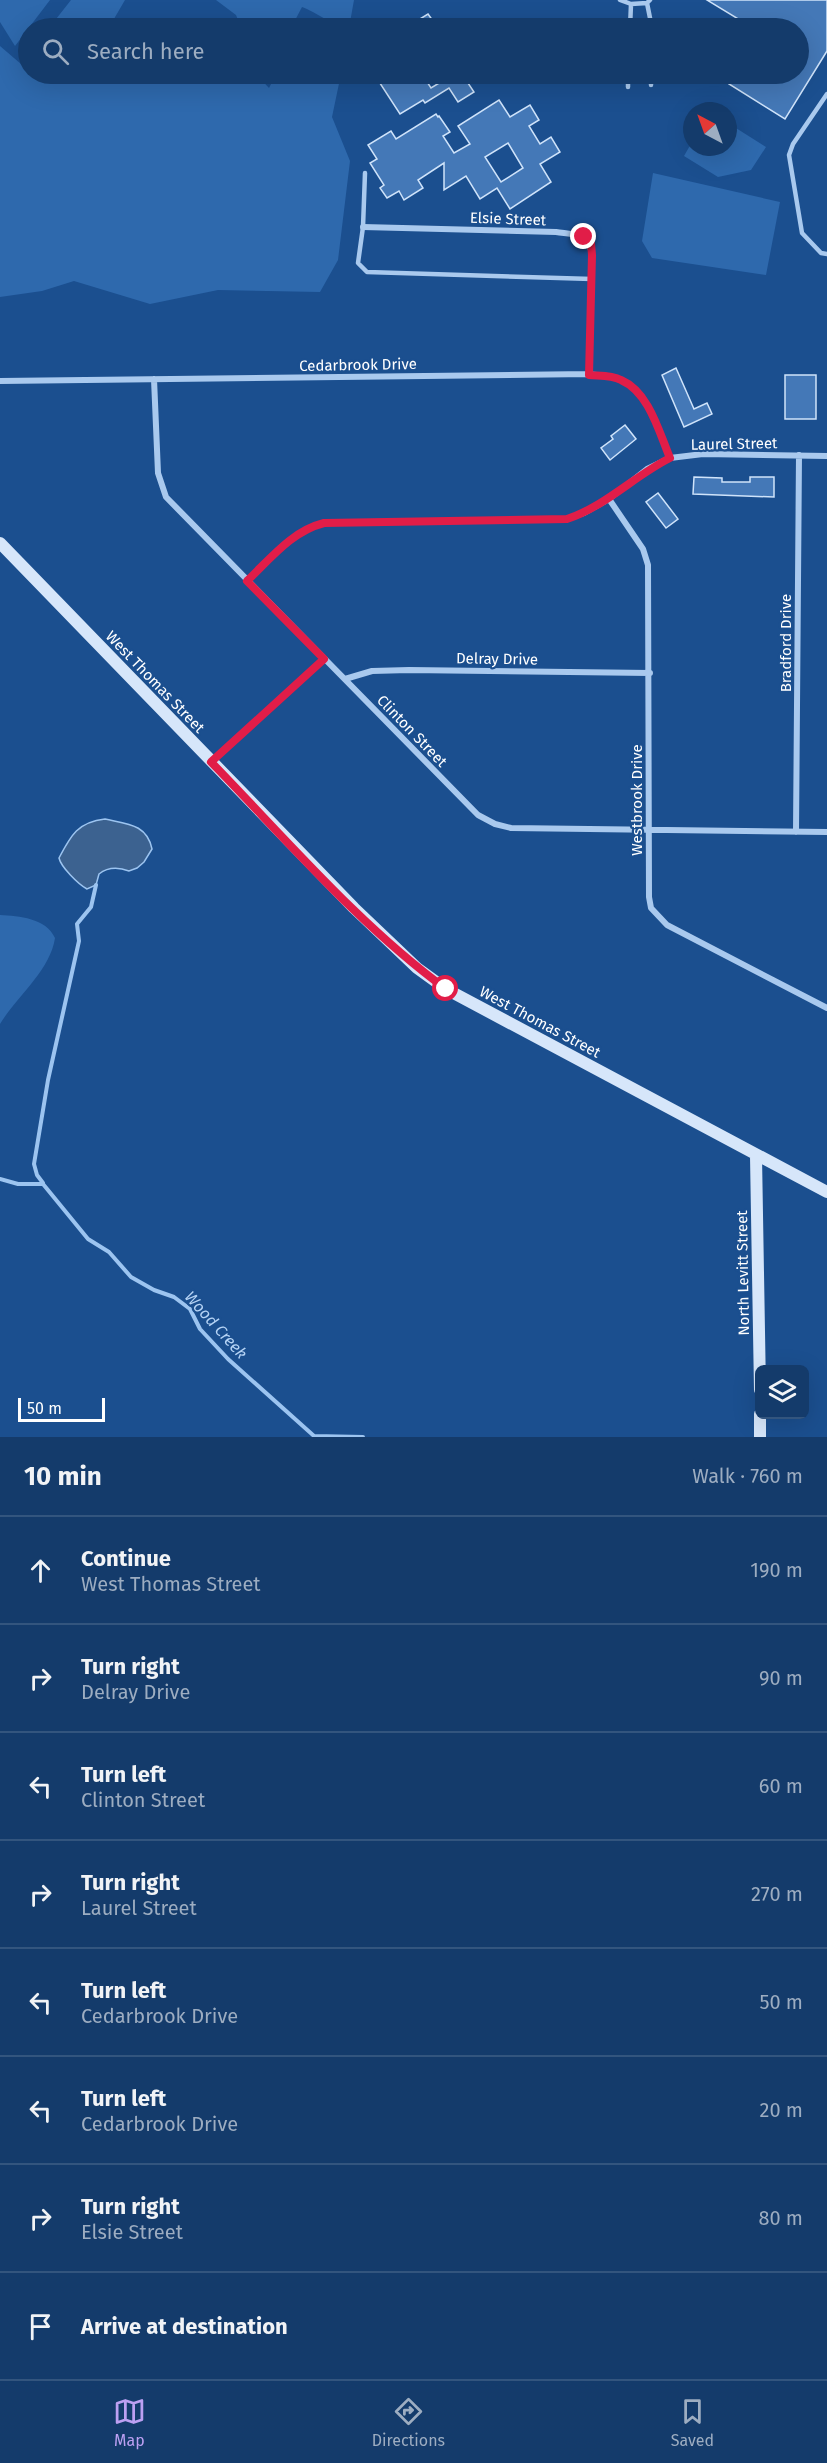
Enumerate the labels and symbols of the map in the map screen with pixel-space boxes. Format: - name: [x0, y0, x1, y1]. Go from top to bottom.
- north arrow: [683, 102, 737, 156]
- street label: Elsie Street: [470, 209, 547, 229]
- route end: [570, 223, 596, 249]
- street label: Cedarbrook Drive: [299, 355, 417, 375]
- street label: Laurel Street: [690, 434, 778, 454]
- street label: Bradford Drive: [777, 594, 795, 692]
- street label: West Thomas Street: [102, 627, 209, 737]
- street label: Delray Drive: [456, 649, 538, 669]
- street label: Clinton Street: [373, 691, 451, 771]
- street label: Westbrook Drive: [628, 744, 646, 856]
- route start: [432, 975, 458, 1001]
- street label: West Thomas Street: [476, 982, 604, 1062]
- street label: North Levitt Street: [733, 1210, 753, 1336]
- water label: Wood Creek: [181, 1287, 251, 1363]
- scale bar: [18, 1395, 105, 1422]

